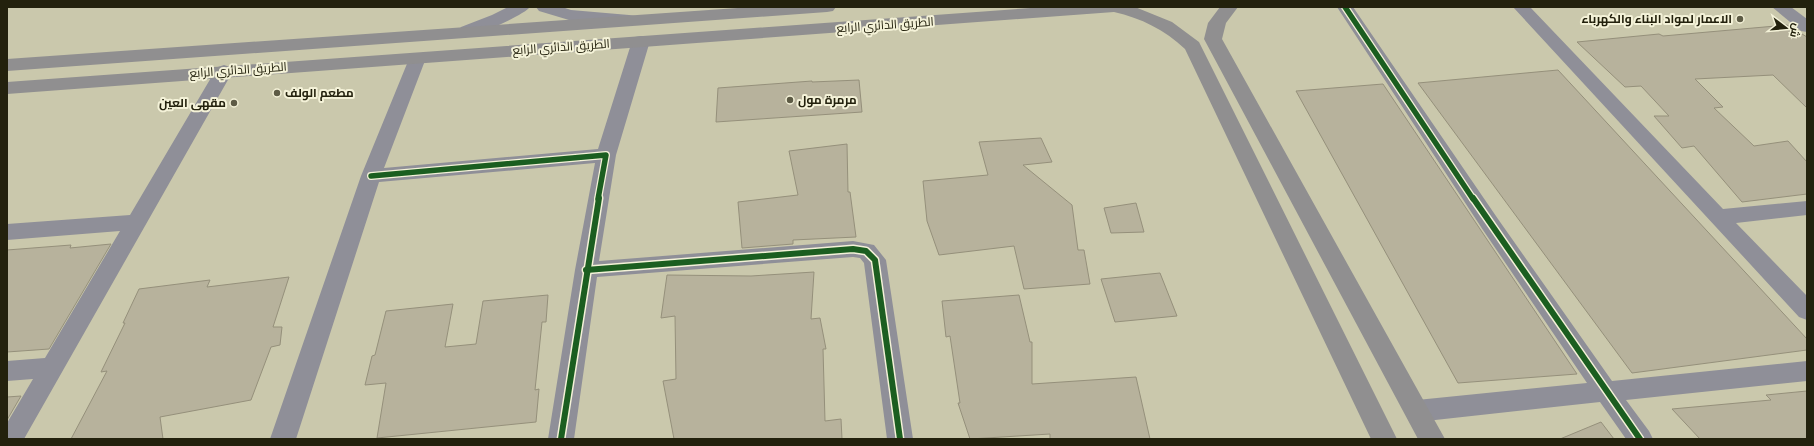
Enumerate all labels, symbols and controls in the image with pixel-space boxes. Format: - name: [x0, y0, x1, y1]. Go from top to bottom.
- north arrow: [1766, 8, 1806, 48]
- place label: الاعمار لمواد البناء والكهرباء: [1581, 12, 1732, 28]
- marker: الاعمار لمواد البناء والكهرباء: [1735, 14, 1745, 24]
- street label: الطريق الدائري الرابع: [836, 15, 934, 38]
- text: ش: [1786, 22, 1803, 39]
- street label: الطريق الدائري الرابع: [512, 37, 610, 60]
- street label: الطريق الدائري الرابع: [189, 60, 287, 83]
- place label: مطعم الولف: [285, 86, 354, 102]
- marker: مطعم الولف: [272, 88, 282, 98]
- place label: مرمرة مول: [798, 93, 857, 109]
- marker: مرمرة مول: [785, 95, 795, 105]
- place label: مقهى العين: [159, 96, 226, 112]
- marker: مقهى العين: [229, 98, 239, 108]

